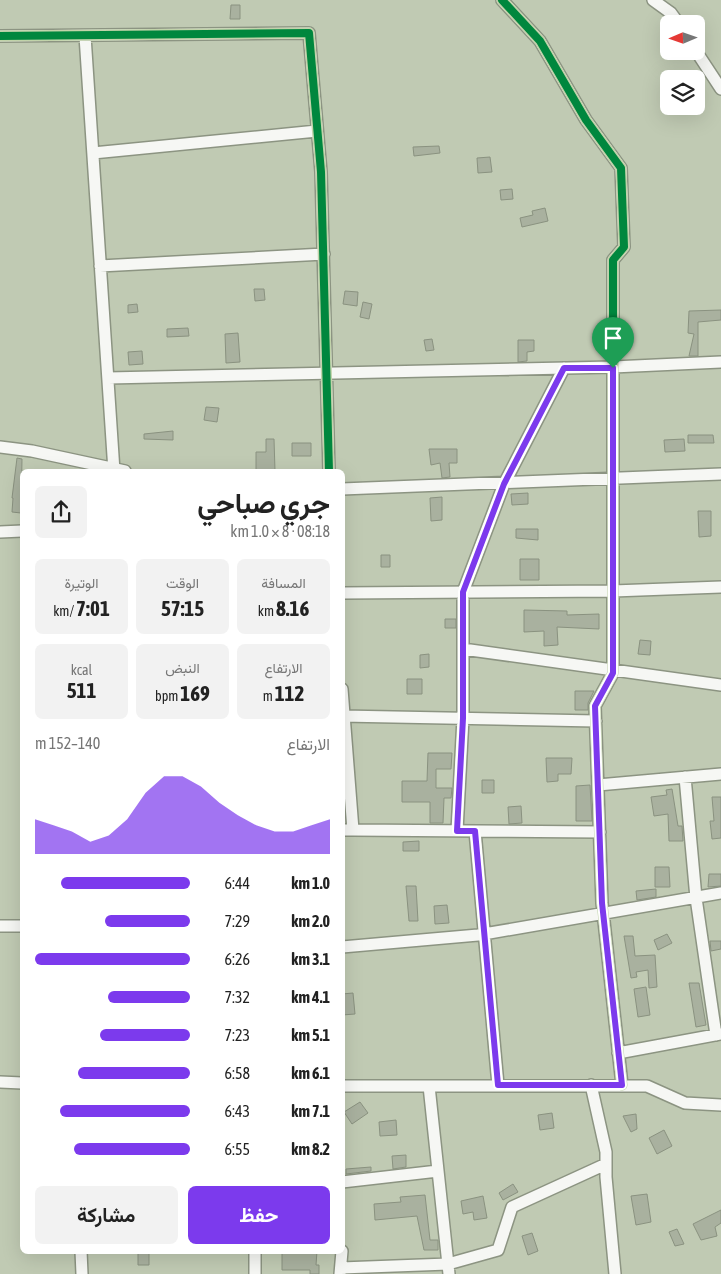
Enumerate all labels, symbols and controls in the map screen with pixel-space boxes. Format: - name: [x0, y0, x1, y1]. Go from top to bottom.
- north arrow: [660, 15, 705, 60]
- map controls: [660, 15, 705, 115]
- button: layers: [660, 70, 705, 115]
- pin: [592, 317, 634, 368]
- icon: arrive: [599, 324, 627, 352]
- button: share: [35, 486, 87, 538]
- text: جري صباحي: [197, 487, 330, 519]
- text: 08:18 · 8 × 1.0 km: [230, 522, 330, 540]
- text: الوتيرة: [64, 575, 99, 591]
- text: الوقت: [166, 575, 199, 591]
- text: المسافة: [261, 575, 306, 591]
- text: 7:01: [76, 596, 110, 620]
- text: 57:15: [161, 596, 204, 620]
- text: 8.16: [276, 596, 309, 620]
- text: /km: [53, 603, 76, 619]
- text: km: [258, 603, 276, 619]
- text: النبض: [165, 660, 200, 676]
- text: الارتفاع: [265, 660, 303, 676]
- text: kcal: [71, 662, 92, 678]
- text: 511: [67, 678, 96, 702]
- text: 169: [180, 681, 210, 705]
- text: 112: [275, 681, 304, 705]
- text: bpm: [155, 688, 180, 704]
- text: m: [263, 688, 275, 704]
- text: 140–152 m: [35, 734, 100, 752]
- text: الارتفاع: [287, 735, 330, 753]
- text: 6:44: [225, 874, 250, 892]
- text: 1.0 km: [291, 874, 330, 892]
- text: 7:29: [225, 912, 250, 930]
- text: 2.0 km: [291, 912, 330, 930]
- text: 6:26: [225, 950, 250, 968]
- text: 3.1 km: [291, 950, 330, 968]
- text: 7:32: [225, 988, 250, 1006]
- text: 4.1 km: [291, 988, 330, 1006]
- text: 7:23: [225, 1026, 250, 1044]
- text: 5.1 km: [291, 1026, 330, 1044]
- text: 6:58: [225, 1064, 250, 1082]
- text: 6.1 km: [291, 1064, 330, 1082]
- text: 6:43: [225, 1102, 250, 1120]
- text: 7.1 km: [291, 1102, 330, 1120]
- text: 6:55: [225, 1140, 250, 1158]
- text: 8.2 km: [291, 1140, 330, 1158]
- button: مشاركة: [35, 1186, 178, 1244]
- button: حفظ: [188, 1186, 330, 1244]

